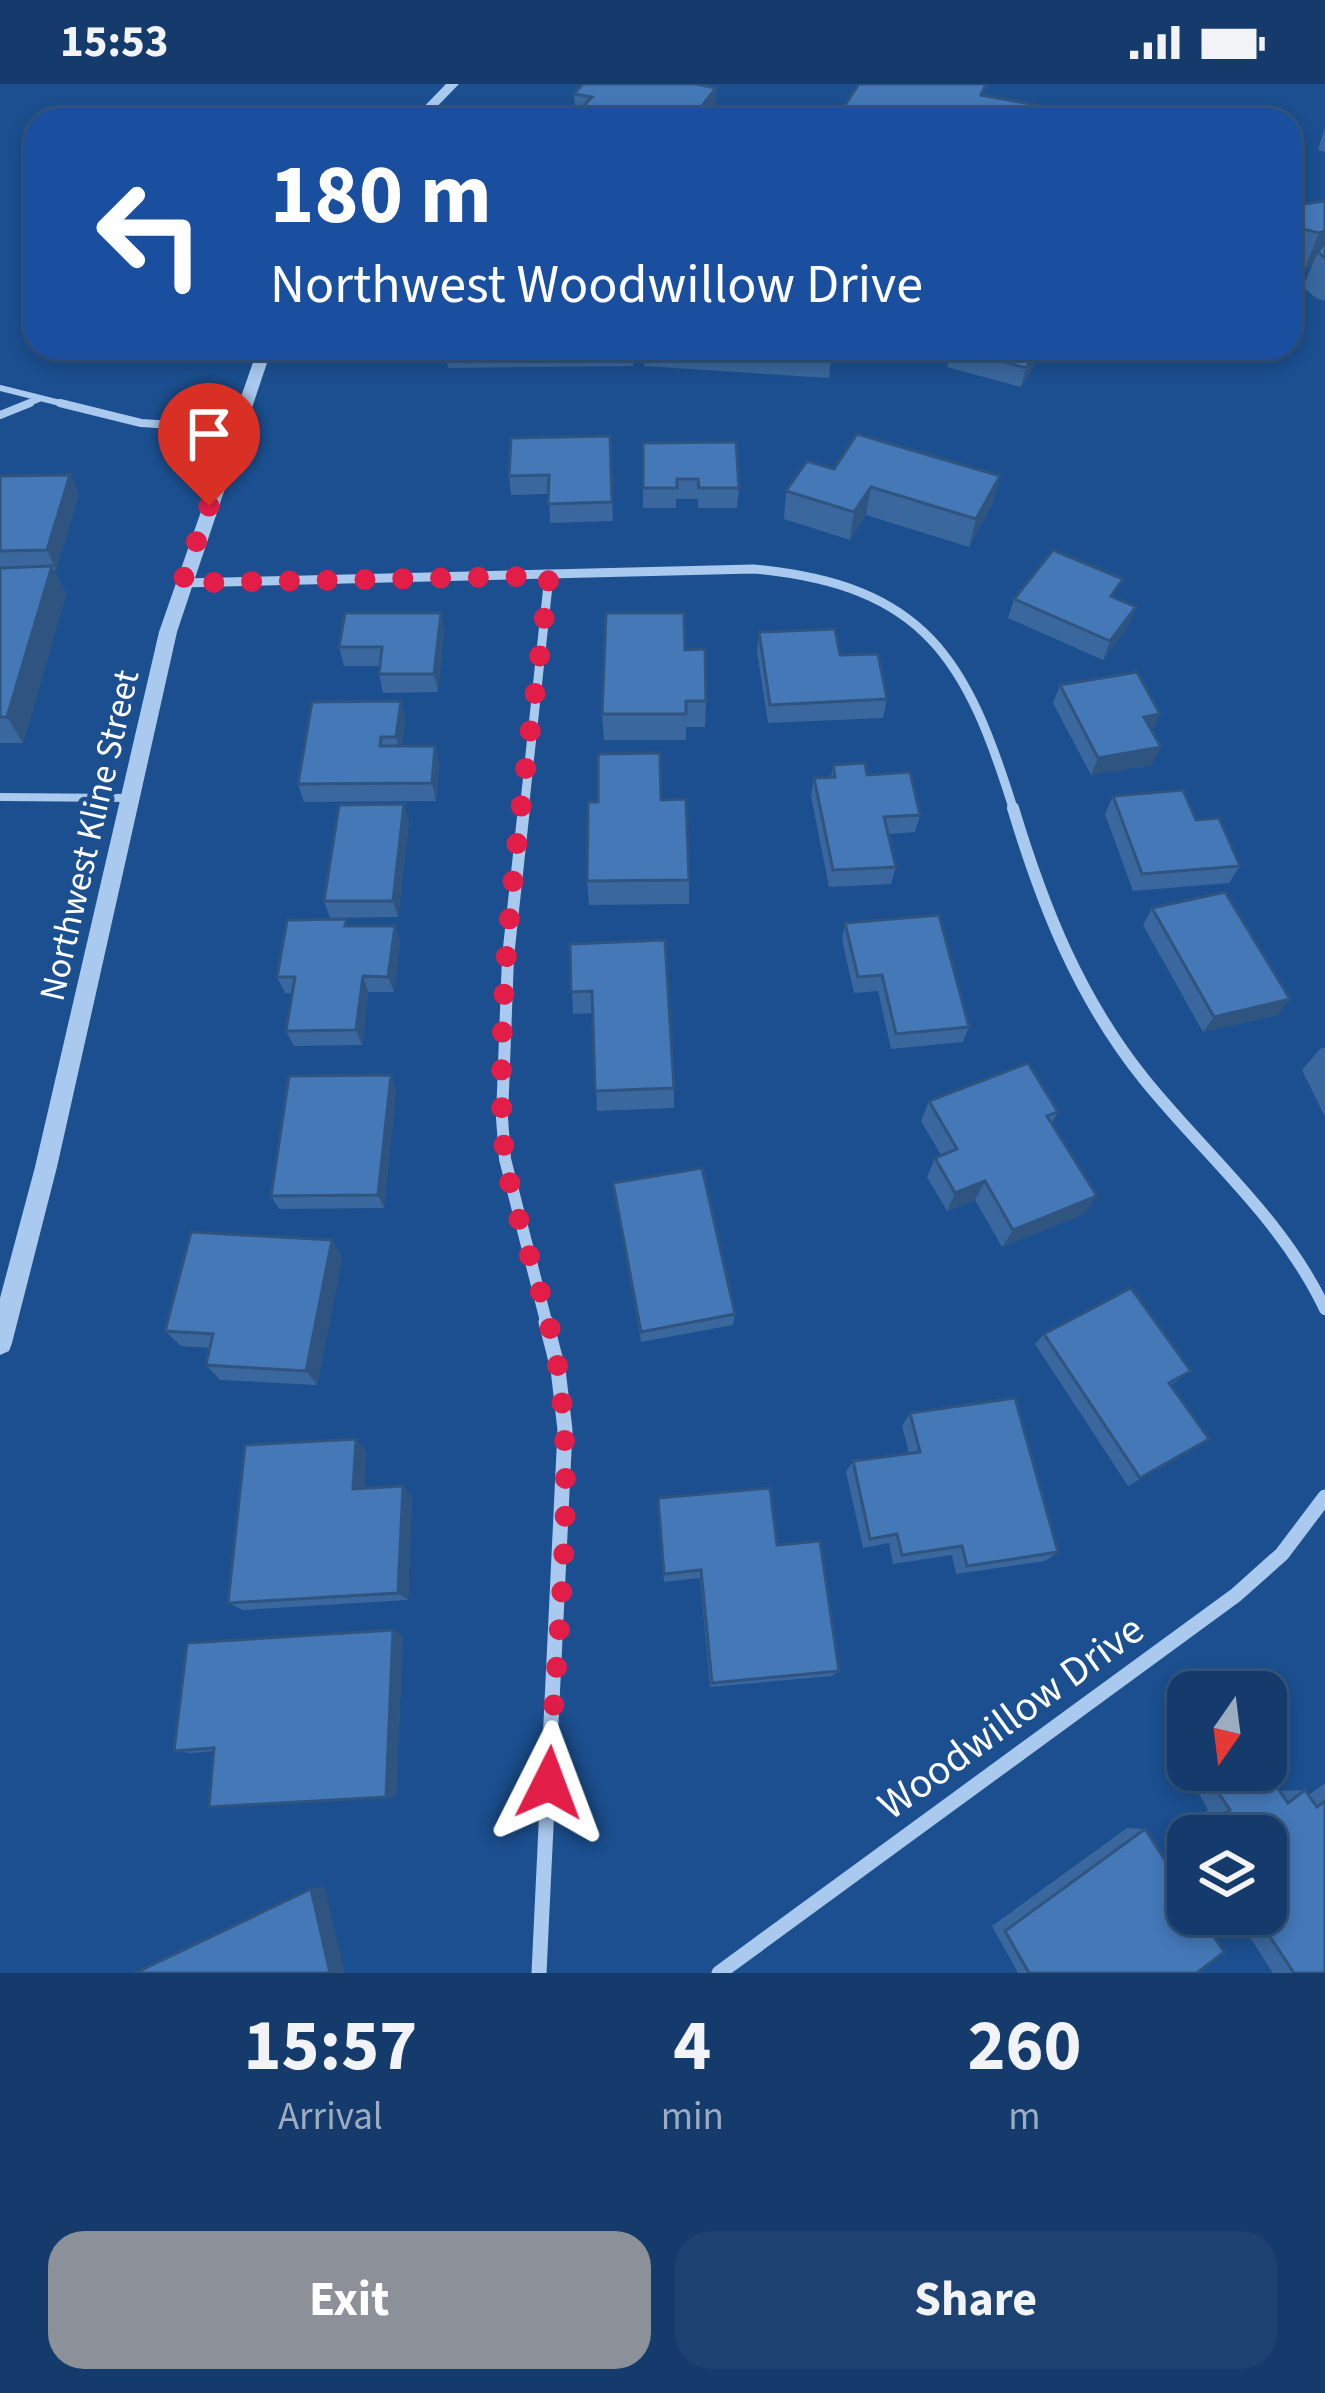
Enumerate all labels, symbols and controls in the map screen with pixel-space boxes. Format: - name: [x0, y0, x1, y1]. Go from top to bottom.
- text: 15:53: [60, 10, 169, 74]
- text: 180 m: [270, 136, 492, 256]
- icon: left: [72, 156, 228, 312]
- text: Northwest Woodwillow Drive: [270, 247, 923, 324]
- pin: [158, 383, 260, 506]
- icon: arrive: [176, 401, 242, 467]
- street label: Northwest Kline Street: [27, 665, 152, 1006]
- street label: Woodwillow Drive: [866, 1600, 1157, 1835]
- north arrow: [1167, 1671, 1287, 1791]
- map controls: [1167, 1671, 1287, 1935]
- position arrow: [486, 1720, 612, 1846]
- button: layers: [1167, 1815, 1287, 1935]
- text: 15:57: [244, 1995, 417, 2098]
- text: 4: [673, 1995, 711, 2098]
- text: 260: [967, 1995, 1082, 2098]
- text: Arrival: [278, 2089, 383, 2145]
- text: min: [661, 2089, 724, 2145]
- text: m: [1008, 2089, 1041, 2145]
- button: Exit: [48, 2231, 651, 2369]
- button: Share: [675, 2231, 1277, 2369]

